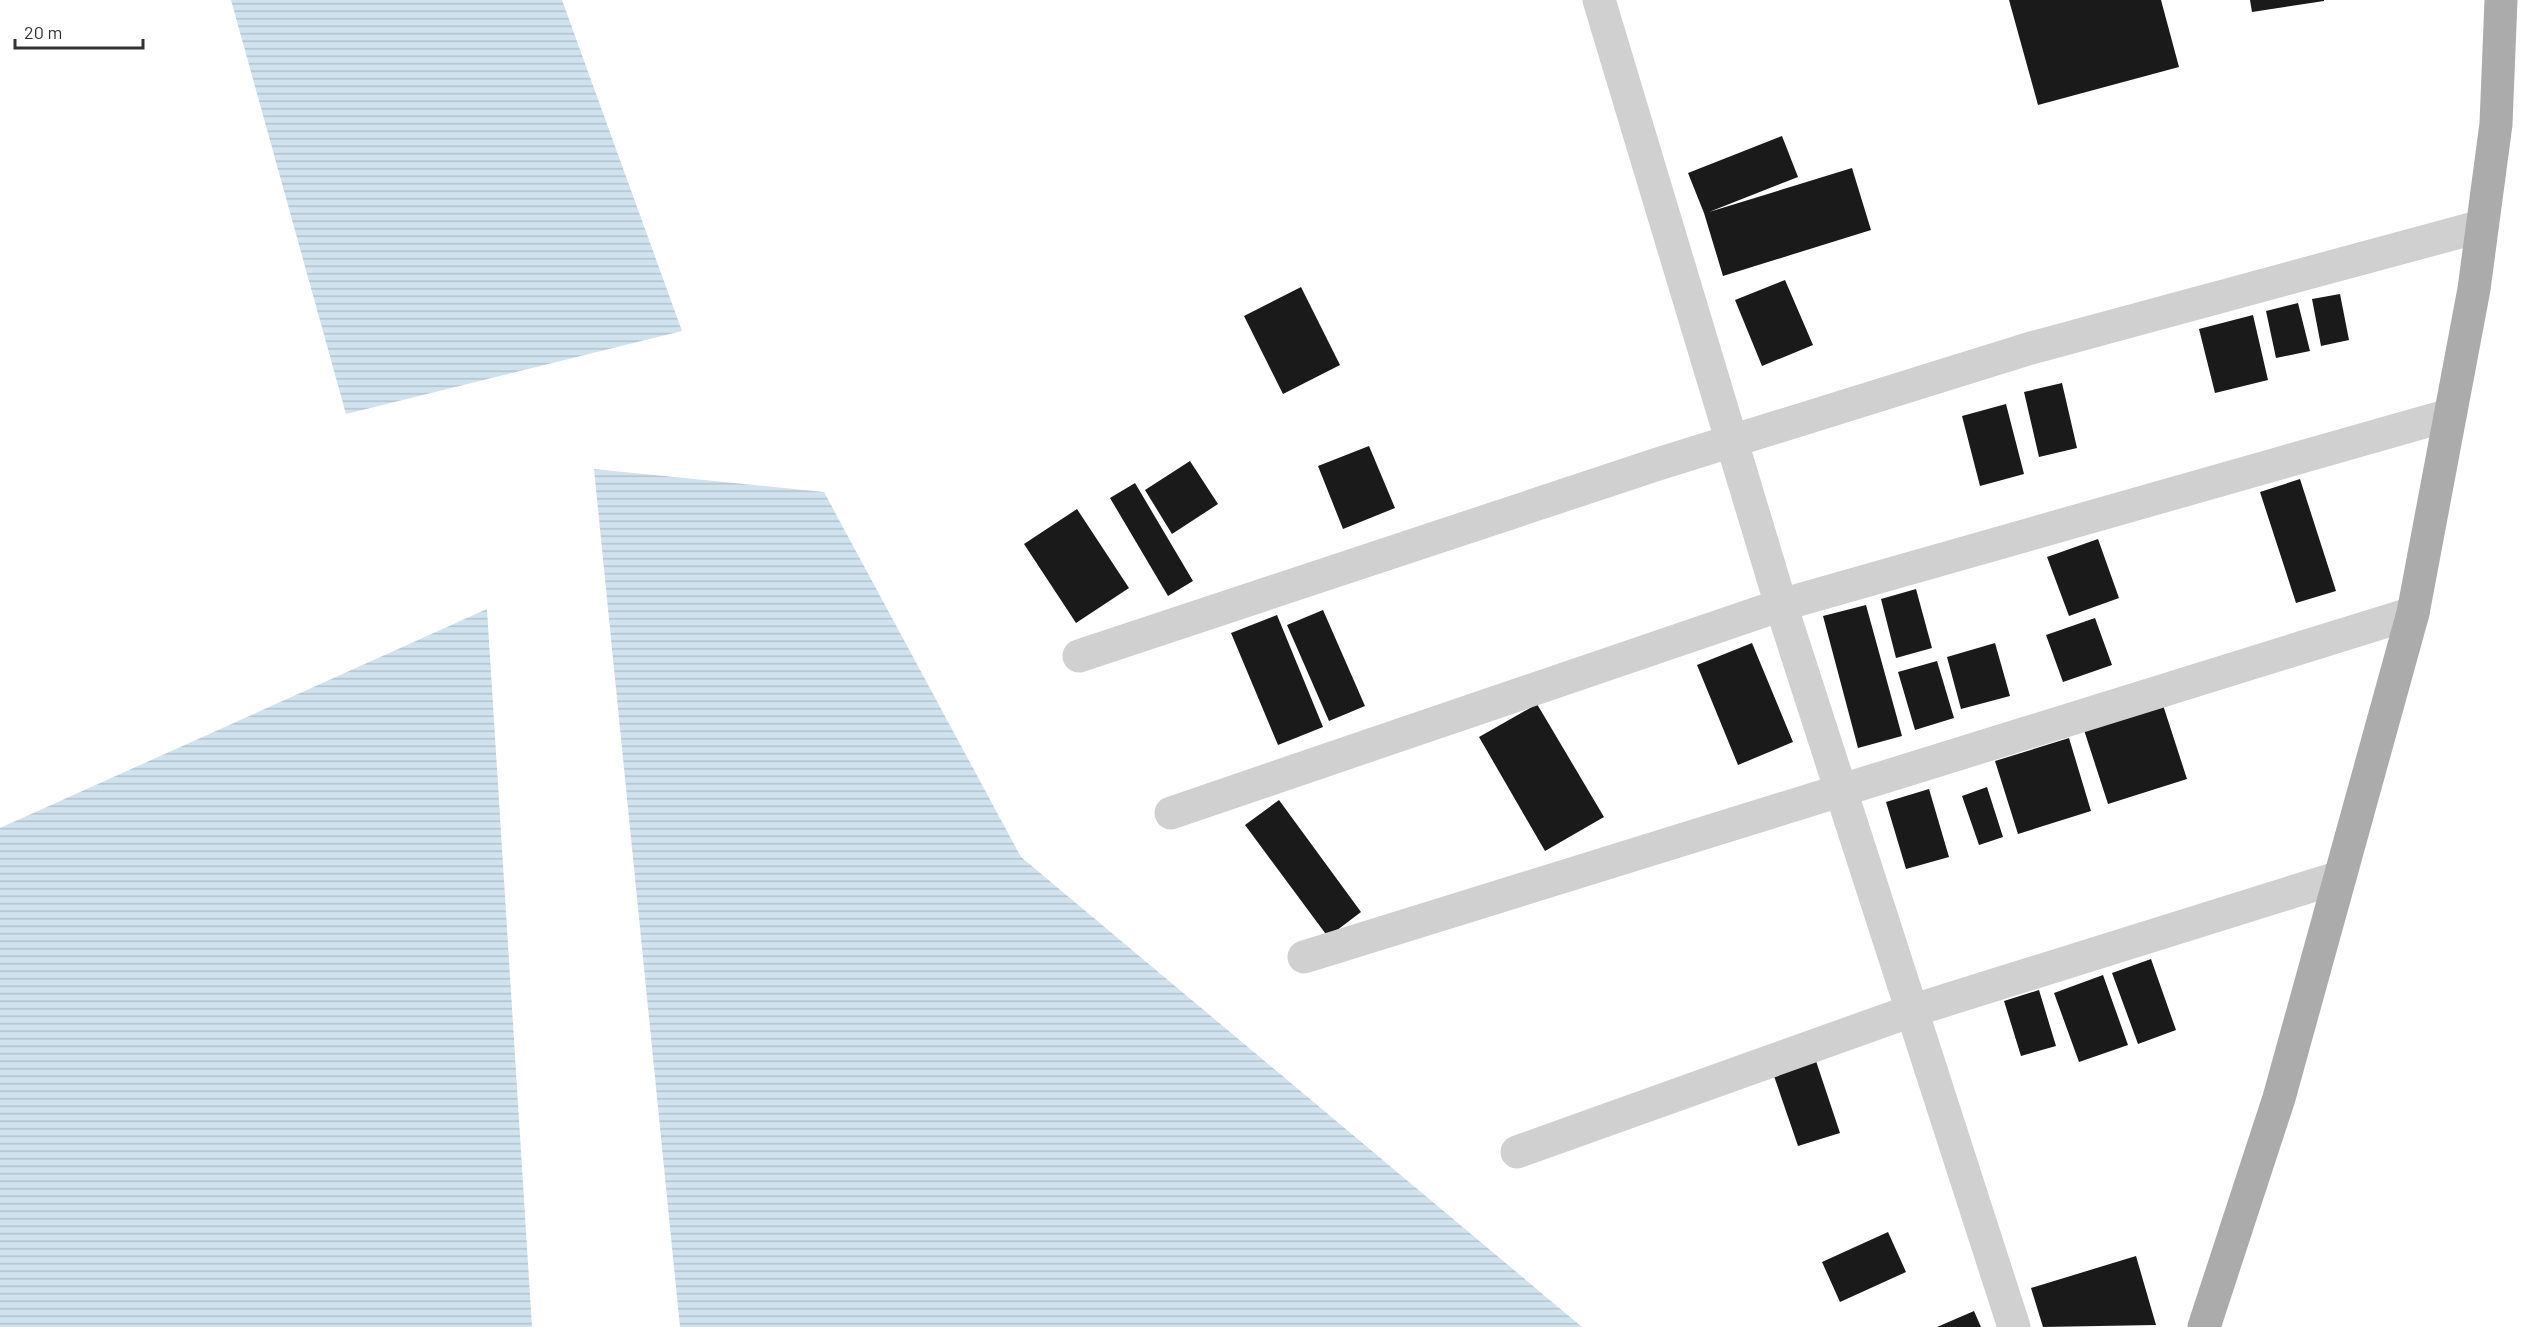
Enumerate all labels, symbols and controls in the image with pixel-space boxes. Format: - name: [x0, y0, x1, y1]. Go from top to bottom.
- scale bar: [15, 12, 142, 50]
- text: 20 m: [24, 21, 62, 43]

